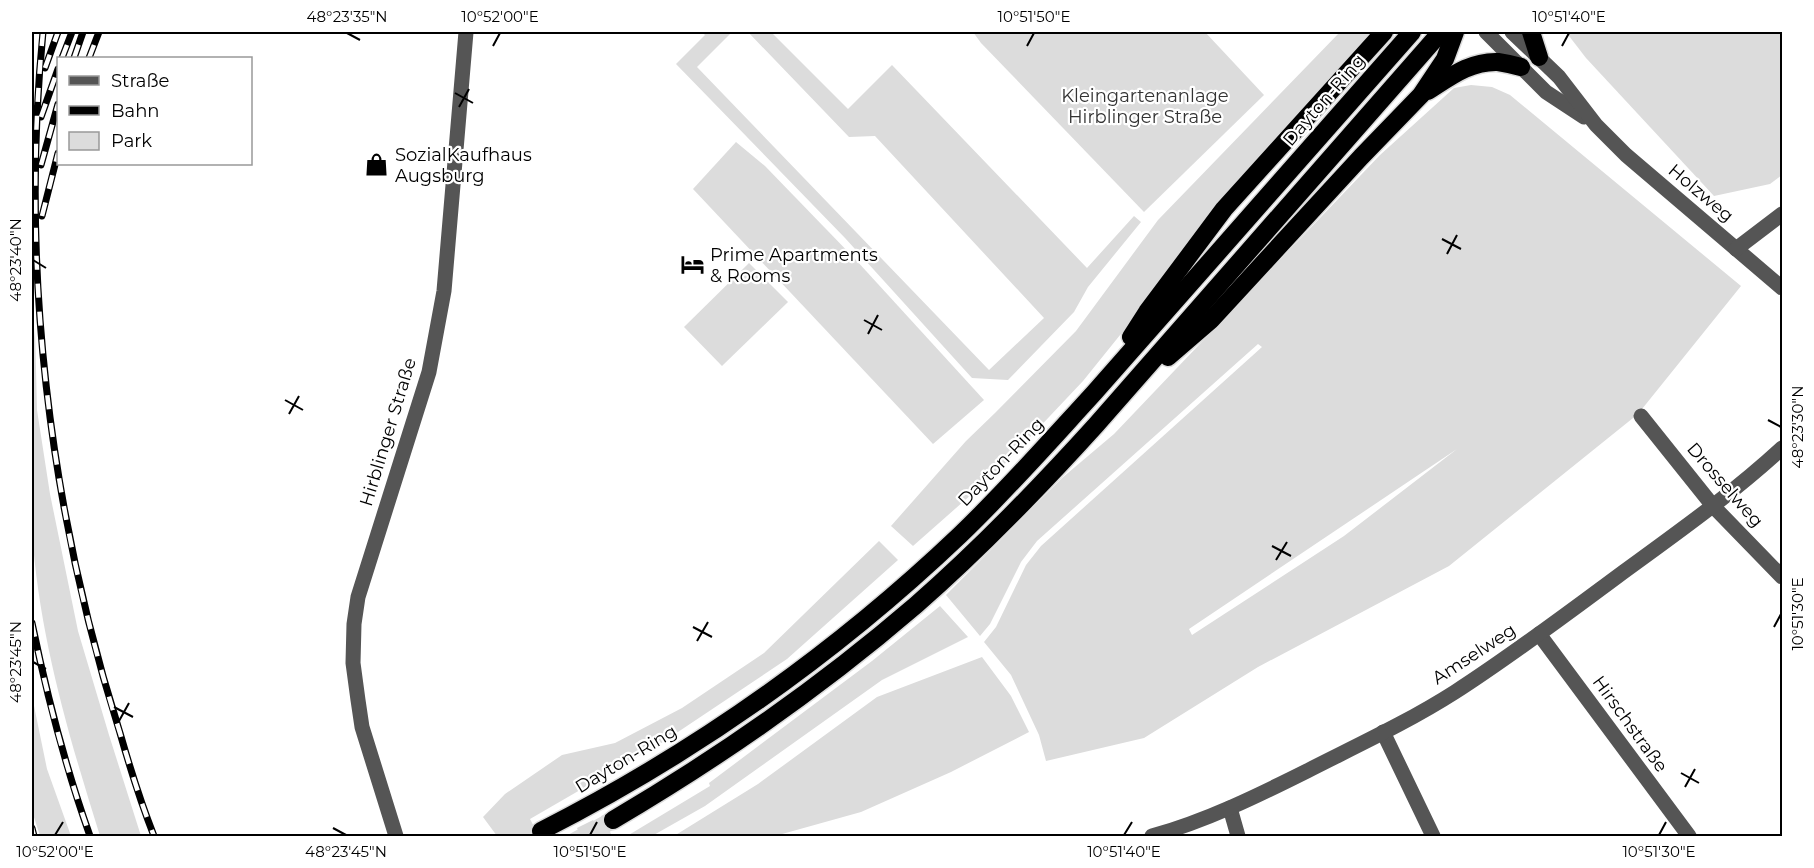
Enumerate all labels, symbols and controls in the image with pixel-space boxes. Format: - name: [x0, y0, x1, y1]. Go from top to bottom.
- text: 48°23'35"N: [306, 7, 388, 26]
- text: 10°52'00"E: [461, 7, 539, 26]
- text: 10°51'50"E: [998, 7, 1071, 26]
- text: 10°51'40"E: [1532, 7, 1606, 26]
- street label: Dayton-Ring: [1278, 50, 1370, 150]
- legend: [57, 57, 252, 165]
- text: Straße: [111, 70, 170, 92]
- park label: Kleingartenanlage Hirblinger Straße: [1061, 85, 1229, 128]
- text: Bahn: [111, 100, 160, 122]
- text: Park: [111, 130, 152, 152]
- place label: SozialKaufhaus Augsburg: [395, 144, 532, 187]
- shop icon: SozialKaufhaus Augsburg: [364, 152, 390, 178]
- street label: Holzweg: [1664, 159, 1738, 227]
- text: 48°23'40"N: [6, 218, 25, 302]
- place label: Prime Apartments & Rooms: [710, 244, 878, 287]
- hotel icon: Prime Apartments & Rooms: [679, 252, 705, 278]
- street label: Hirblinger Straße: [355, 355, 421, 509]
- text: 48°23'30"N: [1788, 386, 1807, 468]
- street label: Dayton-Ring: [953, 413, 1049, 511]
- street label: Drosselweg: [1682, 438, 1768, 532]
- text: 10°51'30"E: [1788, 577, 1807, 651]
- street label: Amselweg: [1428, 619, 1520, 689]
- text: 48°23'45"N: [6, 621, 25, 703]
- street label: Hirschstraße: [1588, 672, 1672, 777]
- street label: Dayton-Ring: [571, 720, 681, 798]
- text: 10°52'00"E: [16, 842, 94, 861]
- text: 48°23'45"N: [305, 842, 387, 861]
- text: 10°51'50"E: [554, 842, 627, 861]
- text: 10°51'40"E: [1087, 842, 1161, 861]
- text: 10°51'30"E: [1622, 842, 1696, 861]

